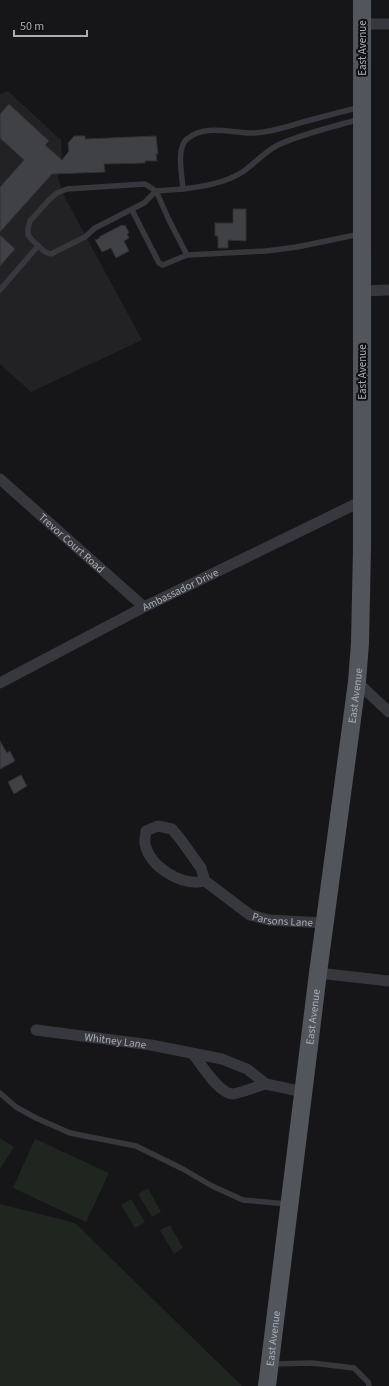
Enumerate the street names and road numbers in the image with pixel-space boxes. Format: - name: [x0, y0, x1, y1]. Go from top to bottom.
- street label: East Avenue: [355, 20, 370, 76]
- street label: East Avenue: [355, 344, 370, 400]
- street label: Trevor Court Road: [35, 510, 108, 576]
- street label: Ambassador Drive: [140, 565, 222, 615]
- street label: East Avenue: [345, 667, 366, 724]
- street label: Parsons Lane: [251, 909, 314, 930]
- street label: East Avenue: [302, 988, 324, 1045]
- street label: Whitney Lane: [83, 1029, 148, 1052]
- street label: East Avenue: [263, 1309, 284, 1367]

